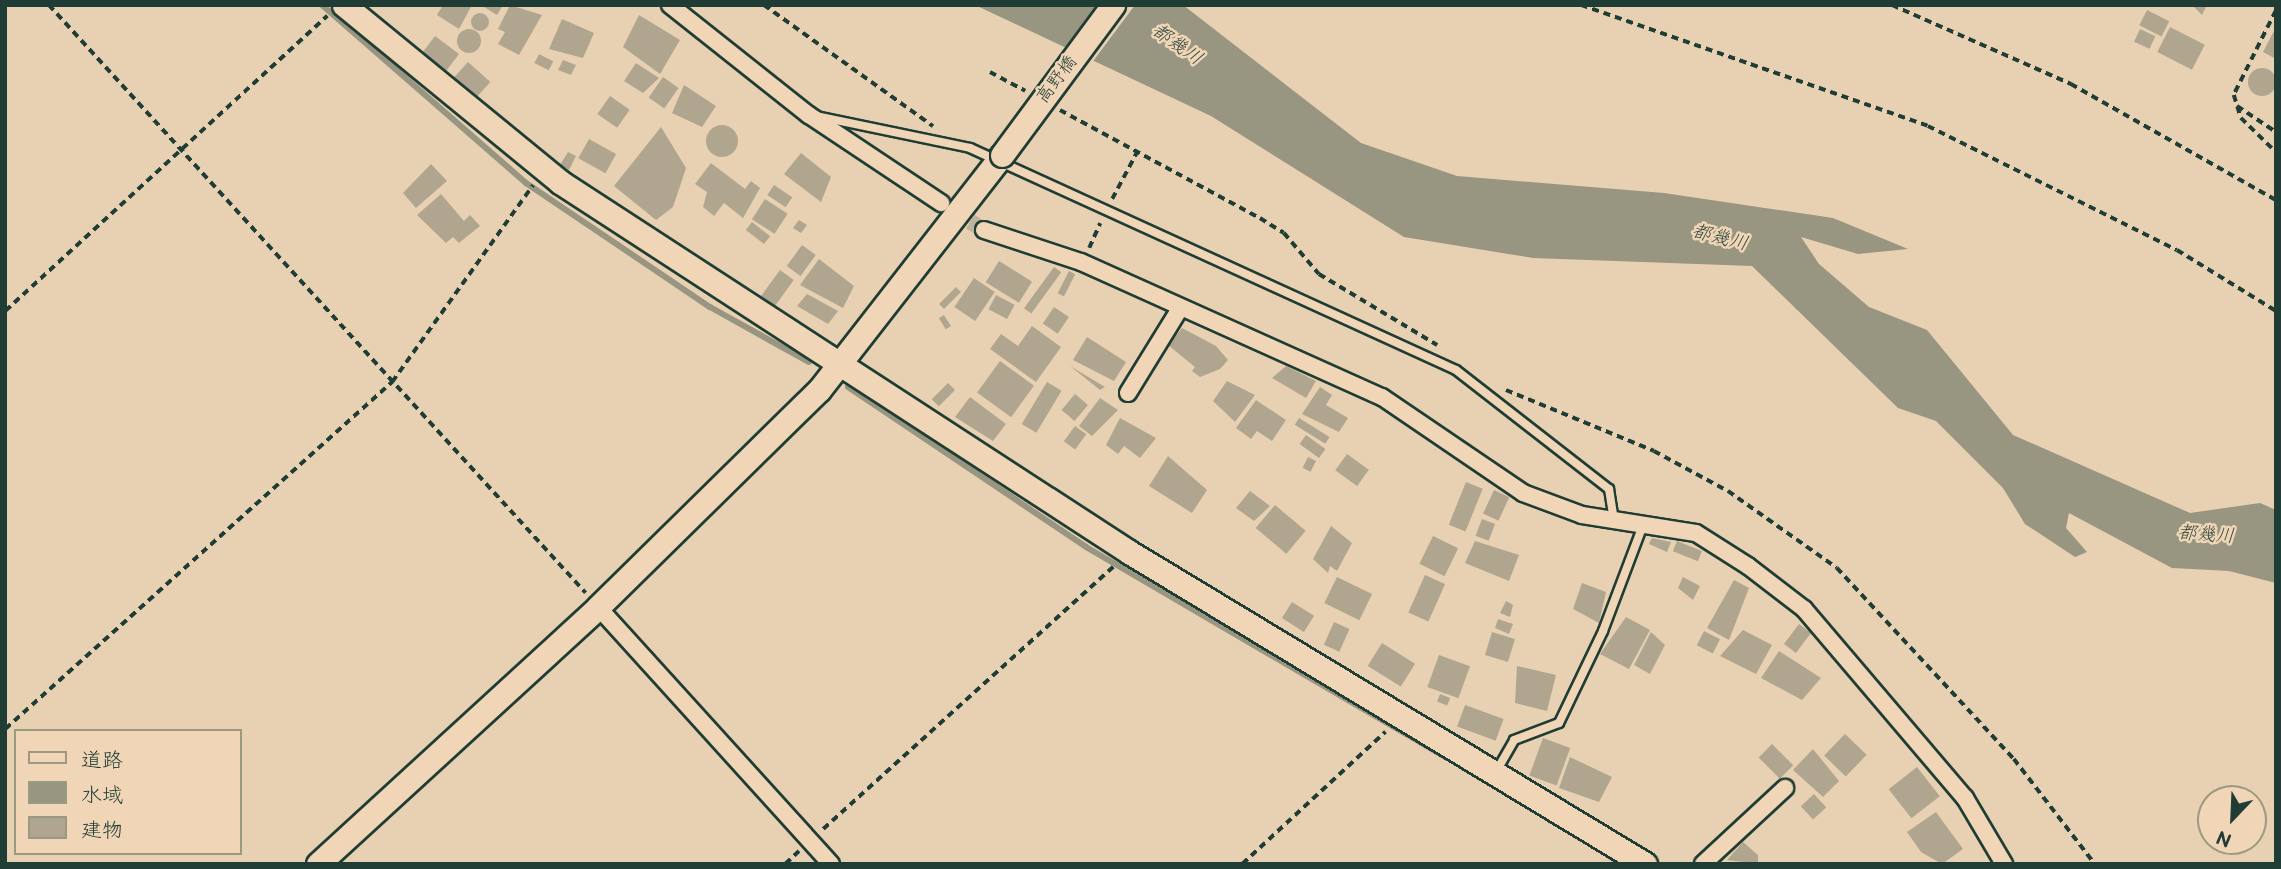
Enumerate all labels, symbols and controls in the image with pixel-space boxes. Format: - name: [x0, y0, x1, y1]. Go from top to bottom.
- water label: 都幾川: [1147, 19, 1207, 71]
- street label: 高野橋: [1032, 52, 1082, 108]
- water label: 都幾川: [1690, 220, 1750, 256]
- water label: 都幾川: [2177, 522, 2235, 548]
- legend: [14, 729, 242, 855]
- text: 道路: [81, 748, 123, 773]
- text: 水域: [81, 783, 123, 808]
- north arrow: [2197, 785, 2267, 855]
- text: 建物: [81, 818, 123, 843]
- text: N: [2213, 825, 2235, 851]

